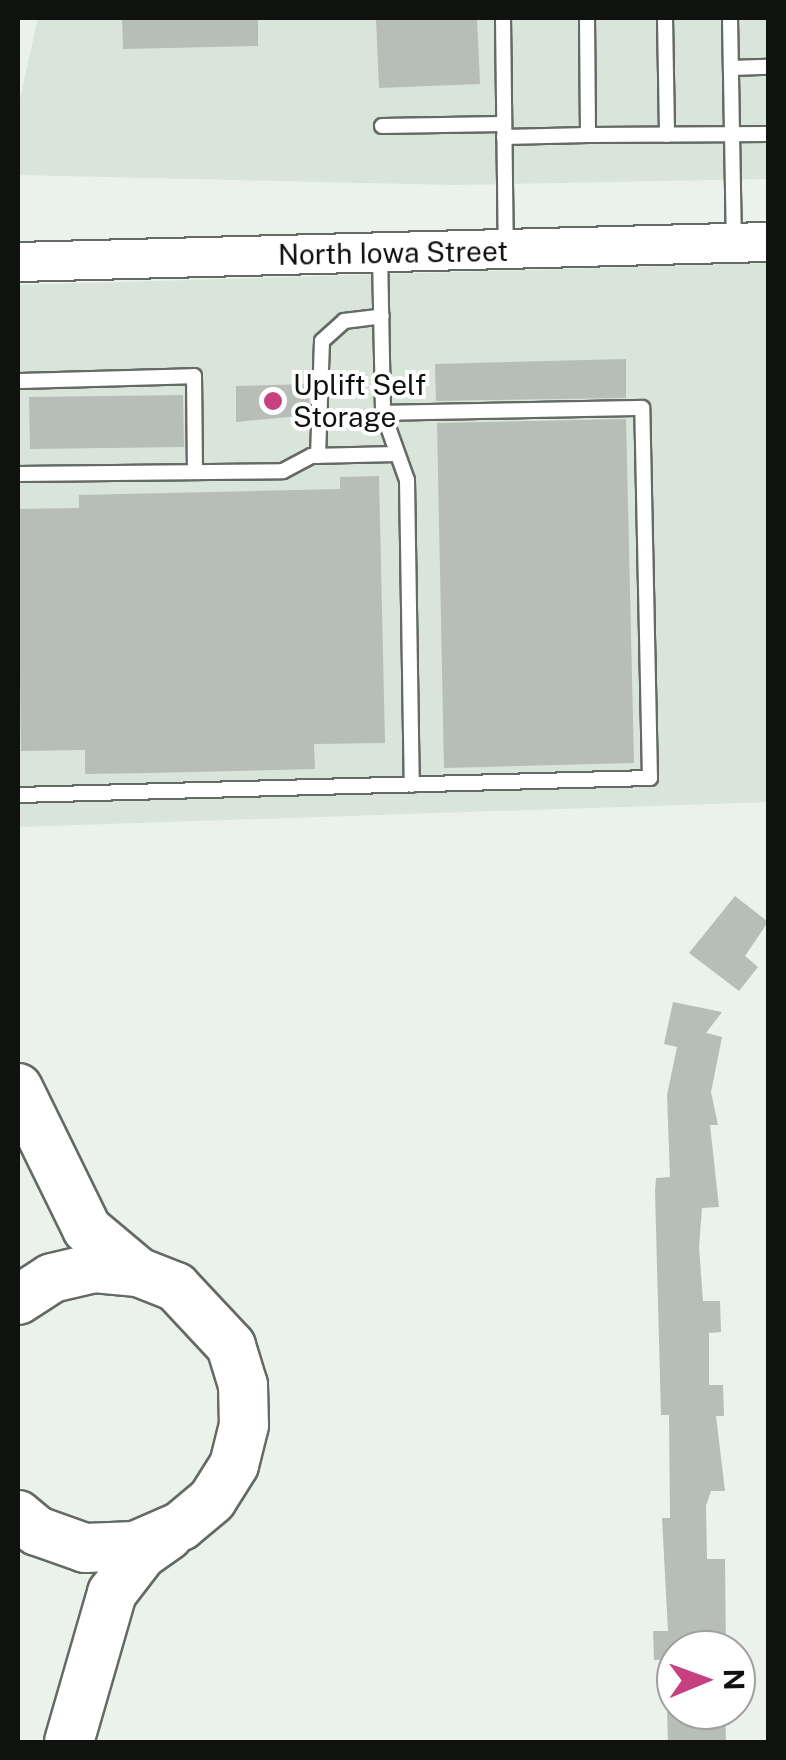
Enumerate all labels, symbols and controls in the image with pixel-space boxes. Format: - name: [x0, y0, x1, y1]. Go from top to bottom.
- street label: North Iowa Street: [278, 234, 508, 272]
- place label: Uplift Self Storage: [293, 368, 426, 434]
- marker: Uplift Self Storage: [262, 390, 284, 412]
- north arrow: [656, 1630, 756, 1730]
- text: N: [718, 1668, 751, 1691]

